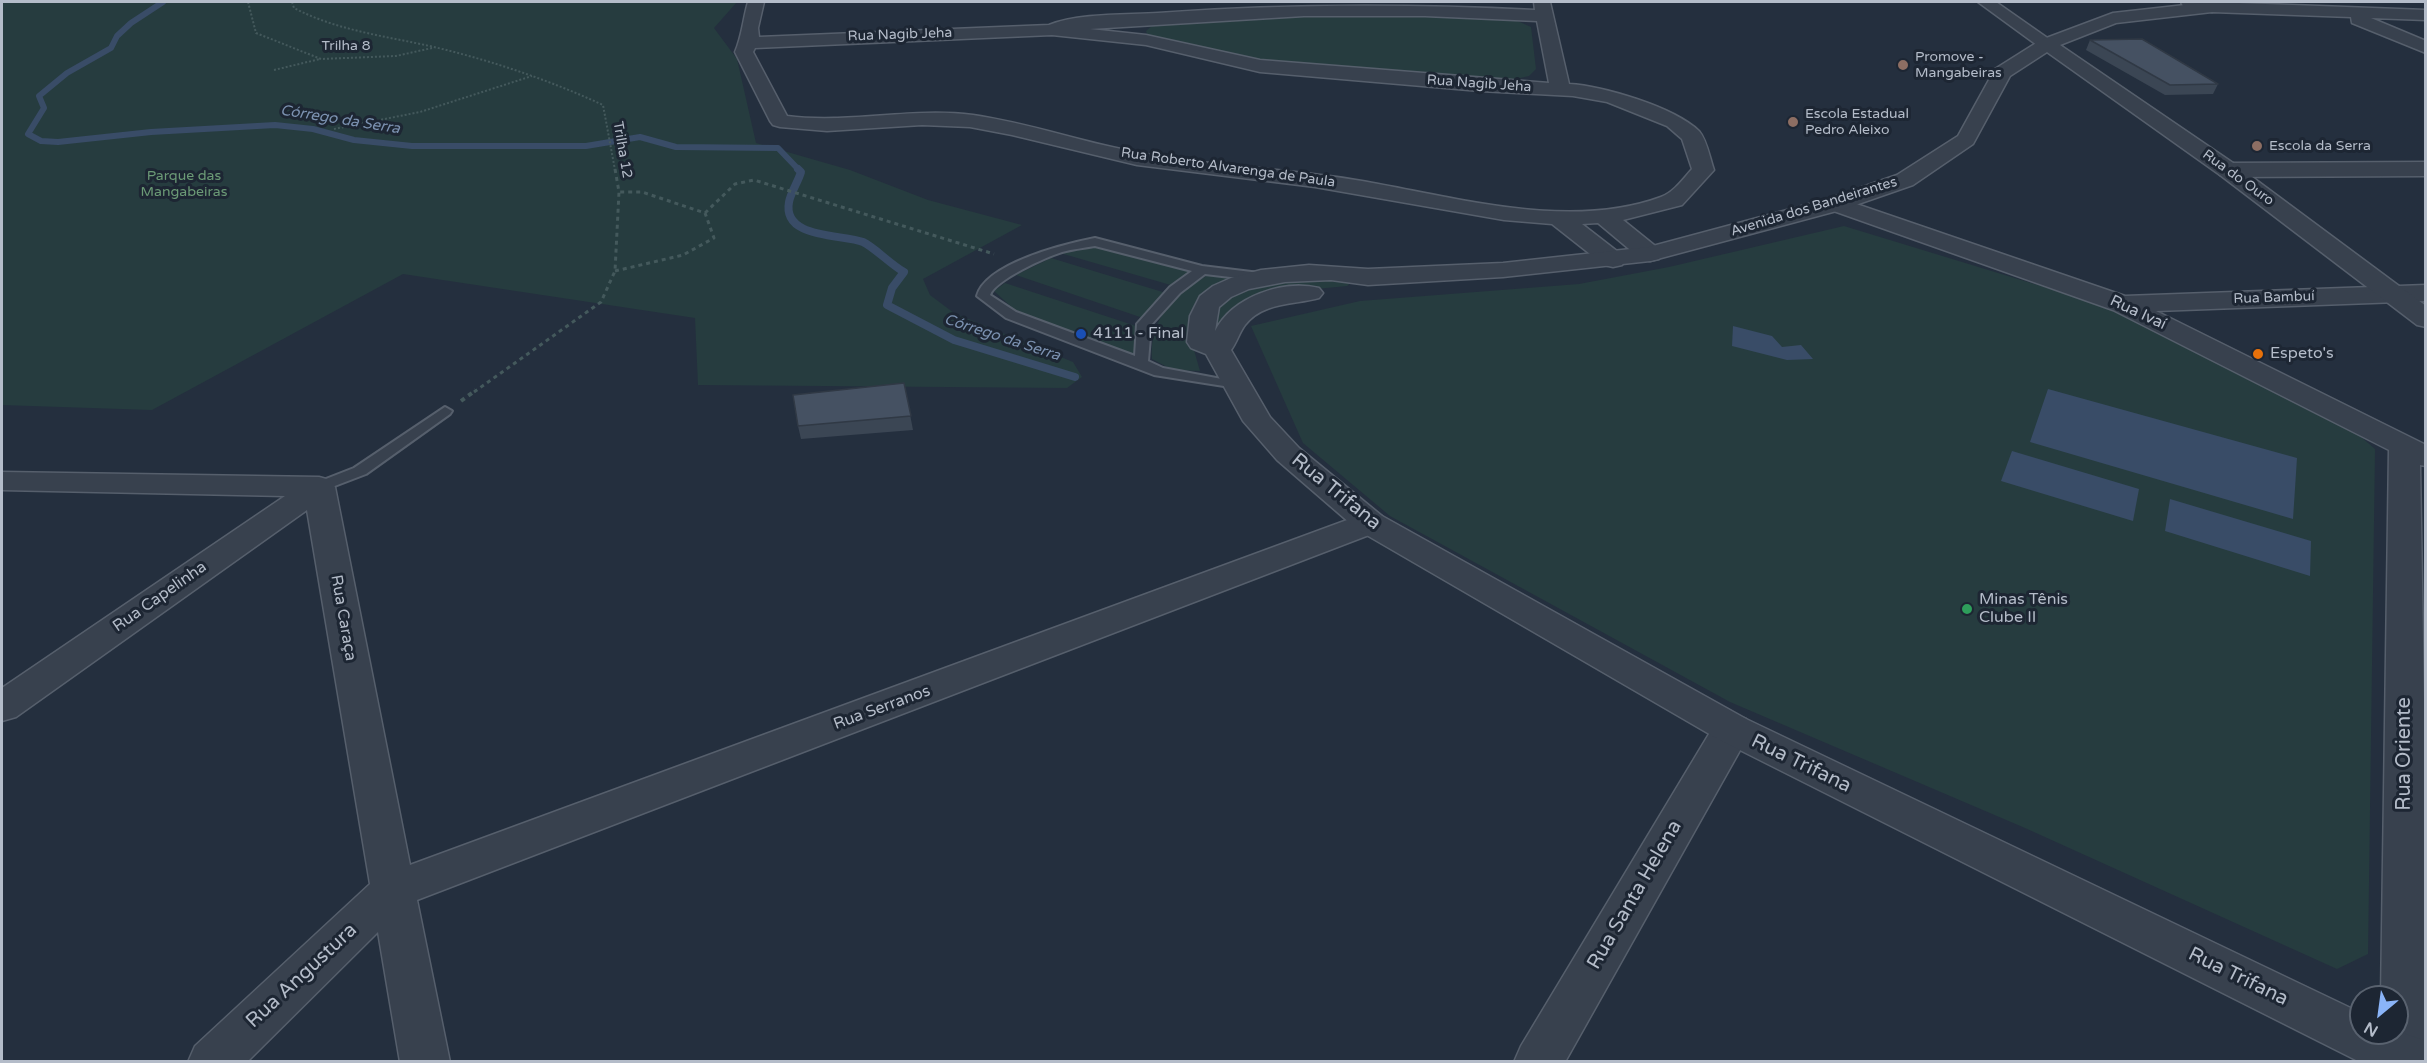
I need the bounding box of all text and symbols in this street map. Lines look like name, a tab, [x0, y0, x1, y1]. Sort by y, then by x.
street label: Rua Nagib Jeha	[847, 25, 953, 45]
street label: Trilha 8	[322, 38, 370, 54]
place label: Promove - Mangabeiras	[1915, 49, 2002, 82]
marker: Promove - Mangabeiras	[1896, 58, 1910, 72]
street label: Rua Nagib Jeha	[1426, 72, 1532, 96]
water label: Córrego da Serra	[279, 102, 401, 138]
place label: Escola Estadual Pedro Aleixo	[1805, 106, 1909, 138]
marker: Escola Estadual Pedro Aleixo	[1786, 115, 1800, 129]
street label: Trilha 12	[609, 120, 635, 180]
place label: Escola da Serra	[2269, 138, 2371, 154]
marker: Escola da Serra	[2250, 139, 2264, 153]
street label: Rua Roberto Alvarenga de Paula	[1120, 145, 1336, 191]
street label: Rua do Ouro	[2199, 146, 2277, 210]
park label: Parque das Mangabeiras	[141, 168, 227, 200]
street label: Avenida dos Bandeirantes	[1729, 174, 1899, 240]
street label: Rua Bambuí	[2233, 288, 2315, 308]
street label: Rua Ivaí	[2107, 292, 2169, 334]
water label: Córrego da Serra	[942, 311, 1062, 365]
place label: 4111 - Final	[1093, 324, 1184, 344]
marker: 4111 - Final	[1074, 327, 1088, 341]
place label: Espeto's	[2270, 344, 2334, 364]
marker: Espeto's	[2251, 347, 2265, 361]
street label: Rua Trifana	[1286, 449, 1386, 535]
street label: Rua Capelinha	[109, 558, 211, 636]
street label: Rua Caraça	[326, 573, 360, 663]
place label: Minas Tênis Clube II	[1979, 590, 2068, 628]
marker: Minas Tênis Clube II	[1960, 602, 1974, 616]
street label: Rua Serranos	[831, 682, 933, 734]
street label: Rua Oriente	[2393, 697, 2417, 811]
street label: Rua Trifana	[1747, 729, 1855, 799]
street label: Rua Santa Helena	[1583, 816, 1687, 974]
street label: Rua Angustura	[242, 919, 362, 1033]
street label: Rua Trifana	[2184, 942, 2292, 1012]
north arrow	[2349, 985, 2409, 1045]
text: N	[2361, 1017, 2382, 1041]

